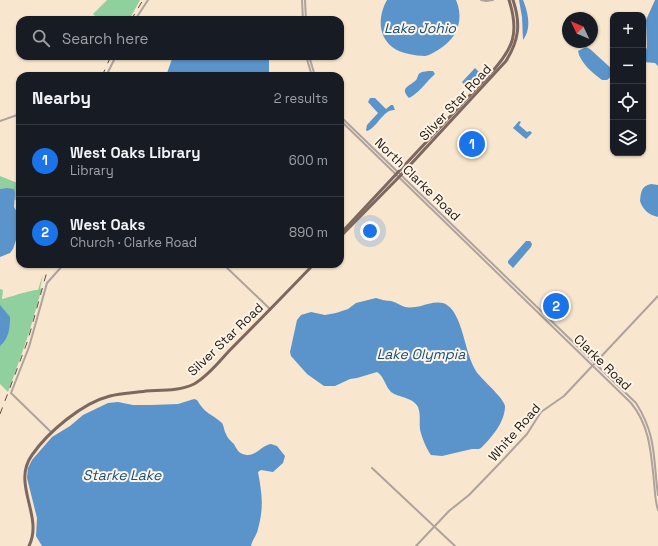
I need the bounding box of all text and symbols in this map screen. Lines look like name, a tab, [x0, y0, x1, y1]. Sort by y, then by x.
north arrow	[562, 12, 598, 48]
map controls	[610, 12, 646, 156]
button: +	[610, 12, 646, 48]
search box	[16, 16, 344, 60]
water label: Lake Johio	[384, 19, 456, 37]
icon: search	[30, 27, 52, 49]
text: Search here	[62, 29, 148, 48]
button: −	[610, 48, 646, 84]
street label: Silver Star Road	[416, 61, 495, 144]
button: locate	[610, 84, 646, 120]
text: Nearby	[32, 87, 91, 109]
text: 2 results	[274, 90, 328, 107]
button: layers	[610, 120, 646, 156]
pin: 1	[459, 129, 485, 159]
street label: North Clarke Road	[371, 134, 464, 224]
text: West Oaks Library	[70, 143, 200, 162]
text: 1	[42, 152, 48, 169]
text: 600 m	[289, 152, 328, 169]
text: Library	[70, 162, 114, 179]
text: West Oaks	[70, 215, 145, 234]
your location	[360, 221, 380, 241]
text: 2	[41, 224, 49, 241]
text: 890 m	[289, 224, 328, 241]
text: Church · Clarke Road	[70, 234, 197, 251]
pin: 2	[543, 291, 569, 321]
street label: Silver Star Road	[184, 299, 267, 380]
street label: Clarke Road	[570, 331, 635, 394]
water label: Lake Olympia	[377, 345, 466, 363]
street label: White Road	[485, 400, 544, 465]
water label: Starke Lake	[83, 466, 162, 484]

